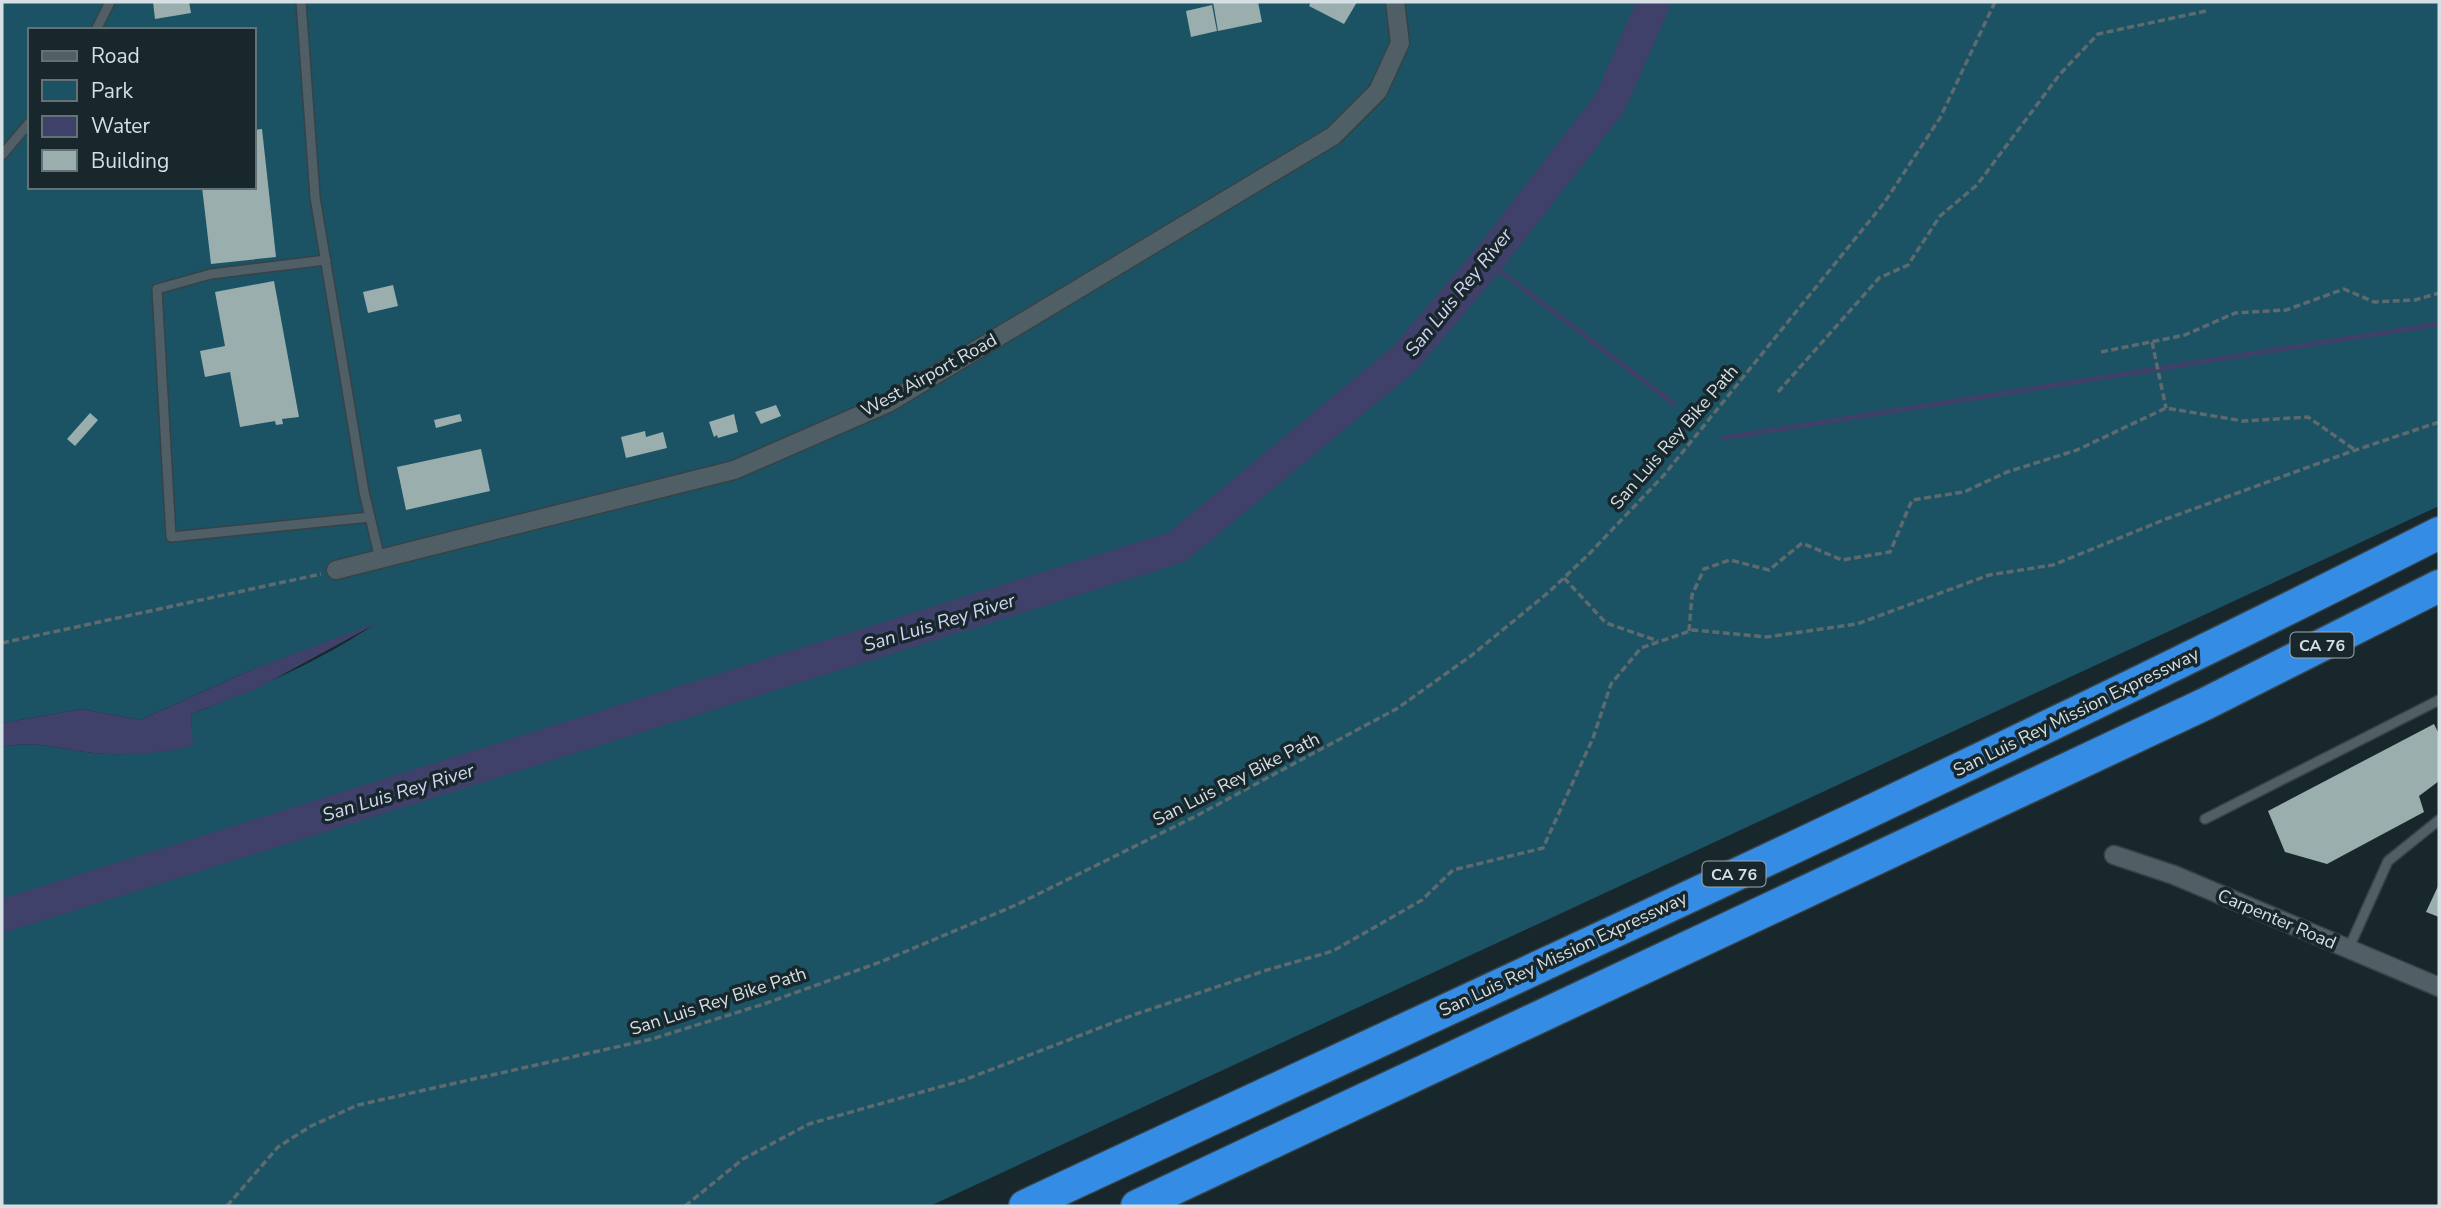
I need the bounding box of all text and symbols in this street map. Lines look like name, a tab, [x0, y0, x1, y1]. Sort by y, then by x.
legend	[28, 28, 256, 189]
text: Road	[91, 42, 140, 70]
text: Park	[91, 77, 133, 105]
text: Water	[91, 112, 150, 140]
text: Building	[91, 147, 169, 175]
water label: San Luis Rey River	[1399, 222, 1519, 362]
street label: West Airport Road	[857, 328, 1001, 422]
street label: San Luis Rey Bike Path	[1605, 360, 1743, 514]
water label: San Luis Rey River	[860, 587, 1020, 658]
road number: CA 76	[2290, 632, 2354, 658]
street label: San Luis Rey Mission Expressway	[1949, 642, 2204, 782]
street label: San Luis Rey Bike Path	[1149, 727, 1323, 831]
water label: San Luis Rey River	[319, 757, 479, 828]
road number: CA 76	[1702, 862, 1766, 887]
street label: Carpenter Road	[2214, 883, 2340, 955]
street label: San Luis Rey Mission Expressway	[1435, 886, 1691, 1022]
street label: San Luis Rey Bike Path	[627, 961, 809, 1041]

